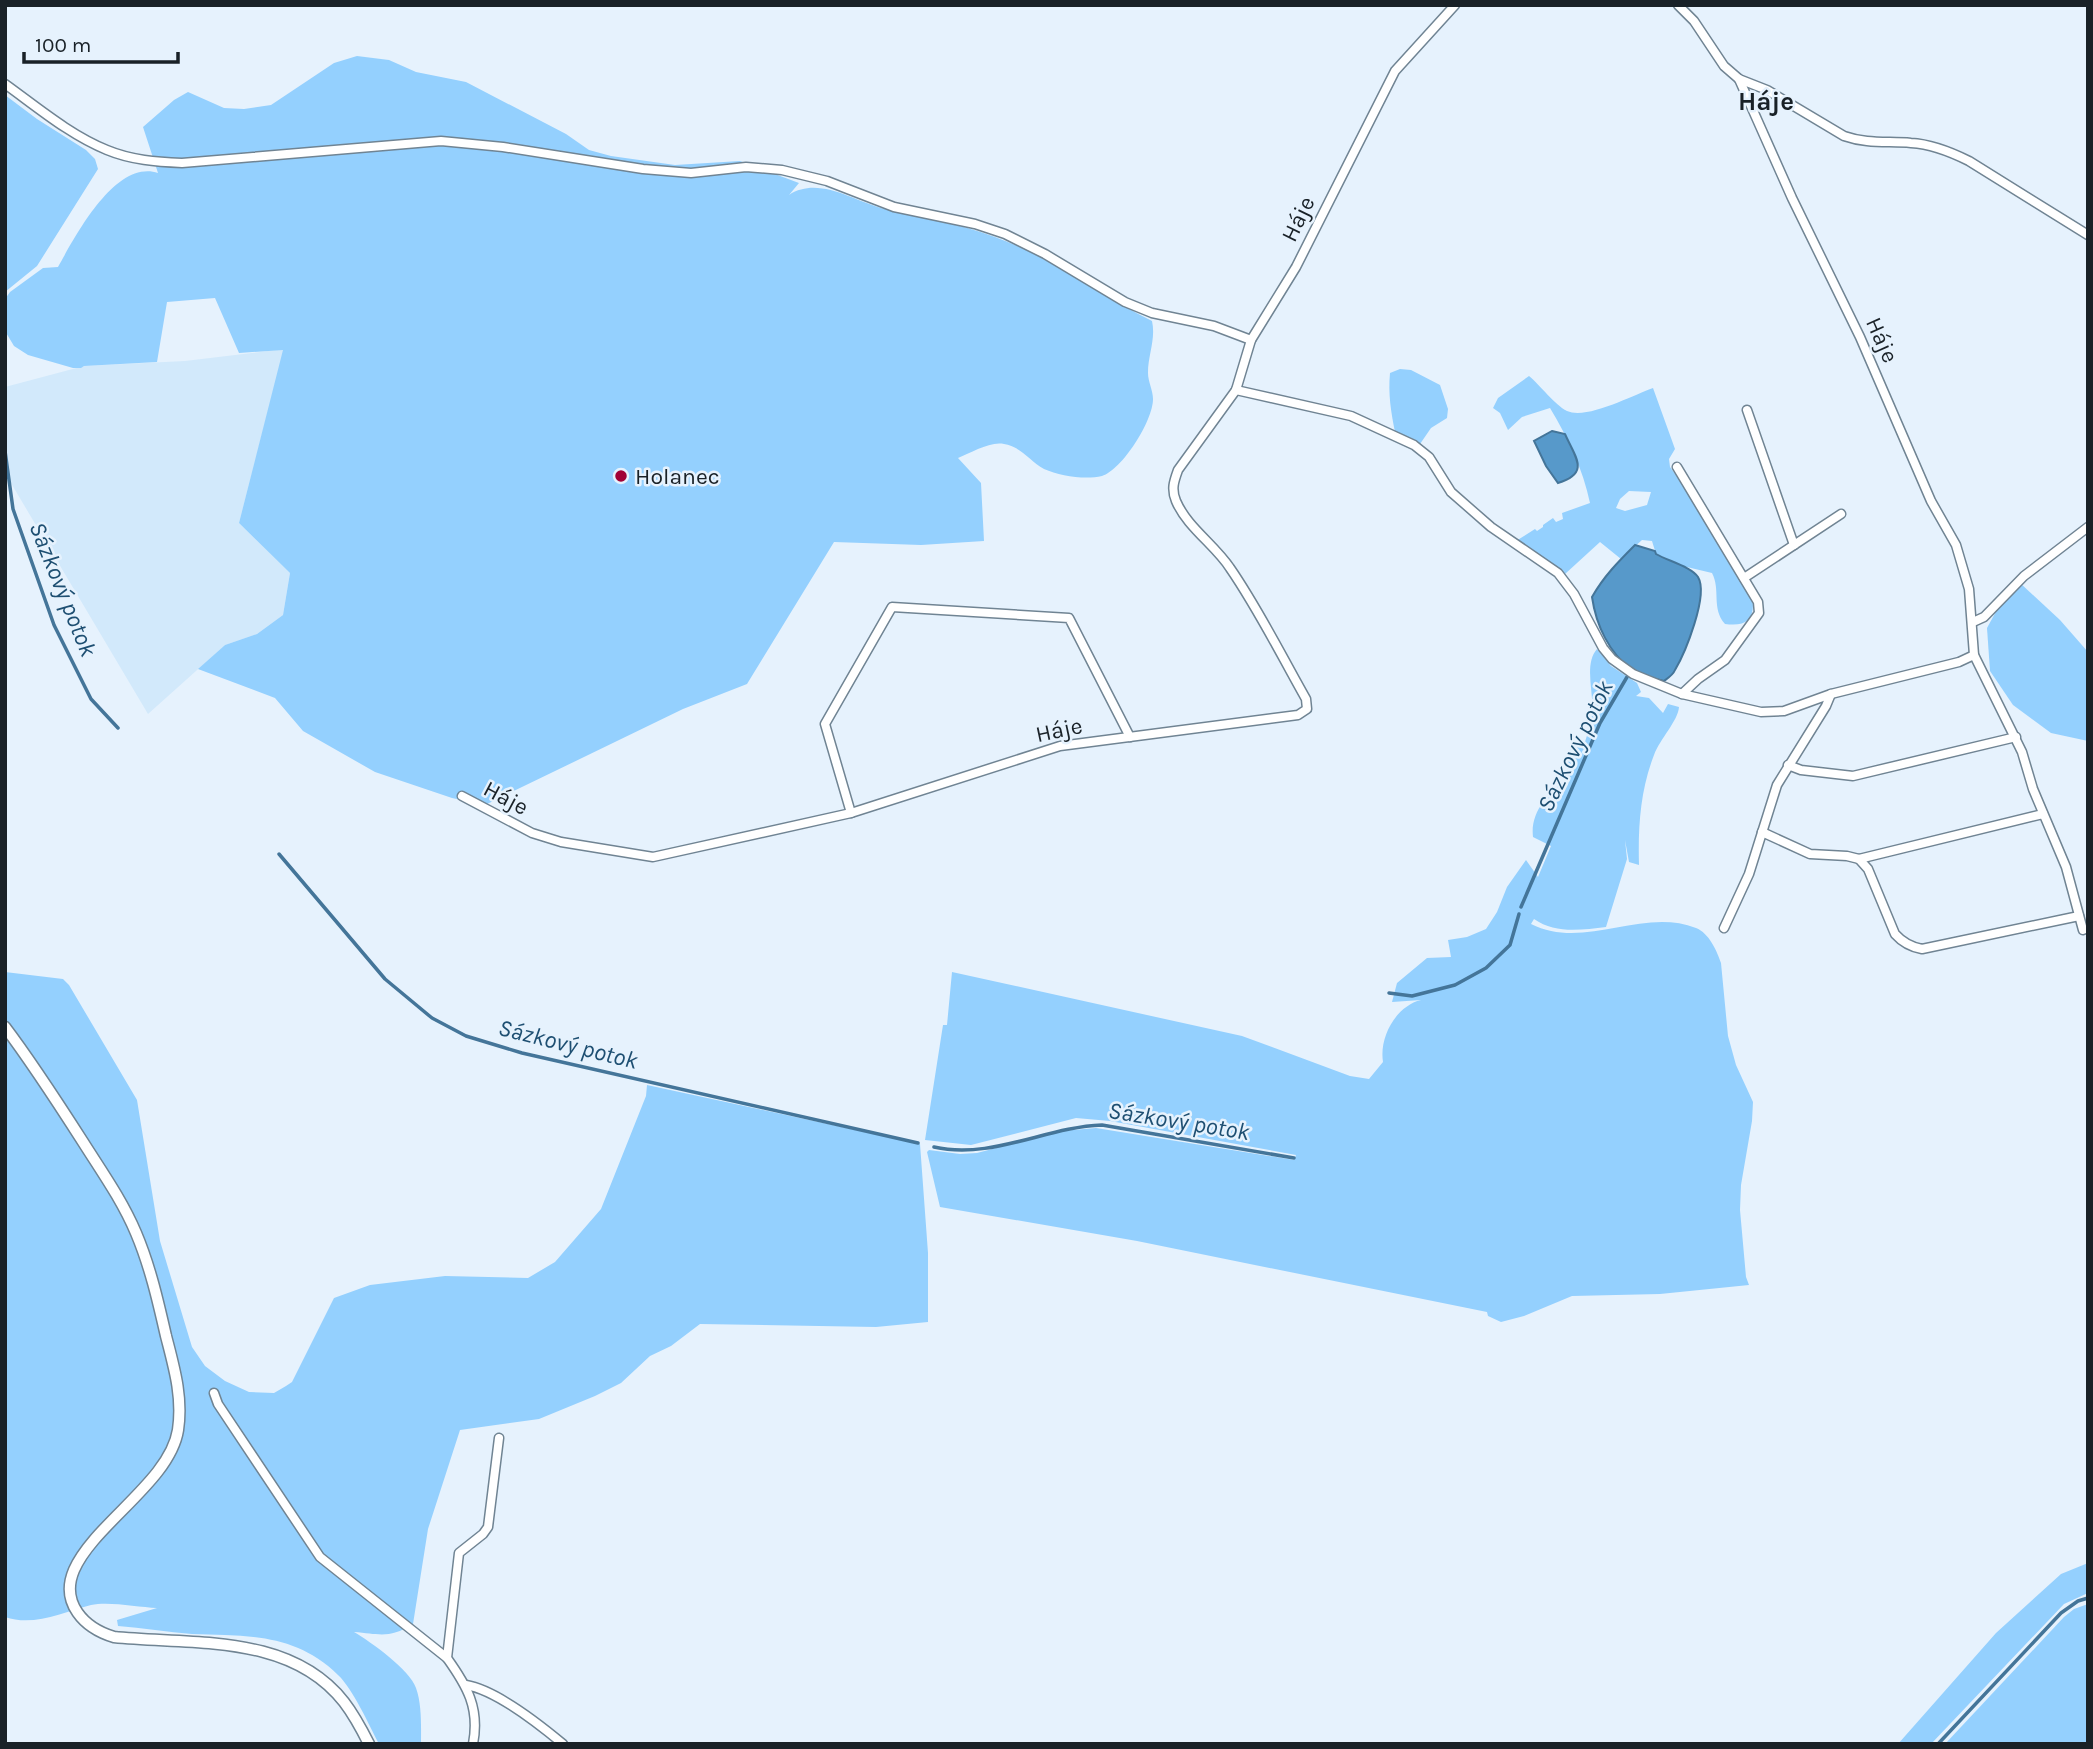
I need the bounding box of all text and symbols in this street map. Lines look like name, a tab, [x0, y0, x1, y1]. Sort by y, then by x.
scale bar	[24, 21, 178, 65]
text: 100 m	[35, 33, 92, 57]
district label: Háje	[1738, 86, 1794, 117]
street label: Háje	[1276, 192, 1320, 246]
street label: Háje	[1860, 313, 1904, 367]
place label: Holanec	[635, 463, 720, 490]
marker: Holanec	[613, 468, 629, 484]
water label: Sázkový potok	[23, 518, 103, 661]
water label: Sázkový potok	[1531, 675, 1619, 816]
street label: Háje	[1033, 712, 1085, 748]
street label: Háje	[479, 775, 533, 821]
water label: Sázkový potok	[495, 1013, 641, 1075]
water label: Sázkový potok	[1106, 1096, 1252, 1146]

